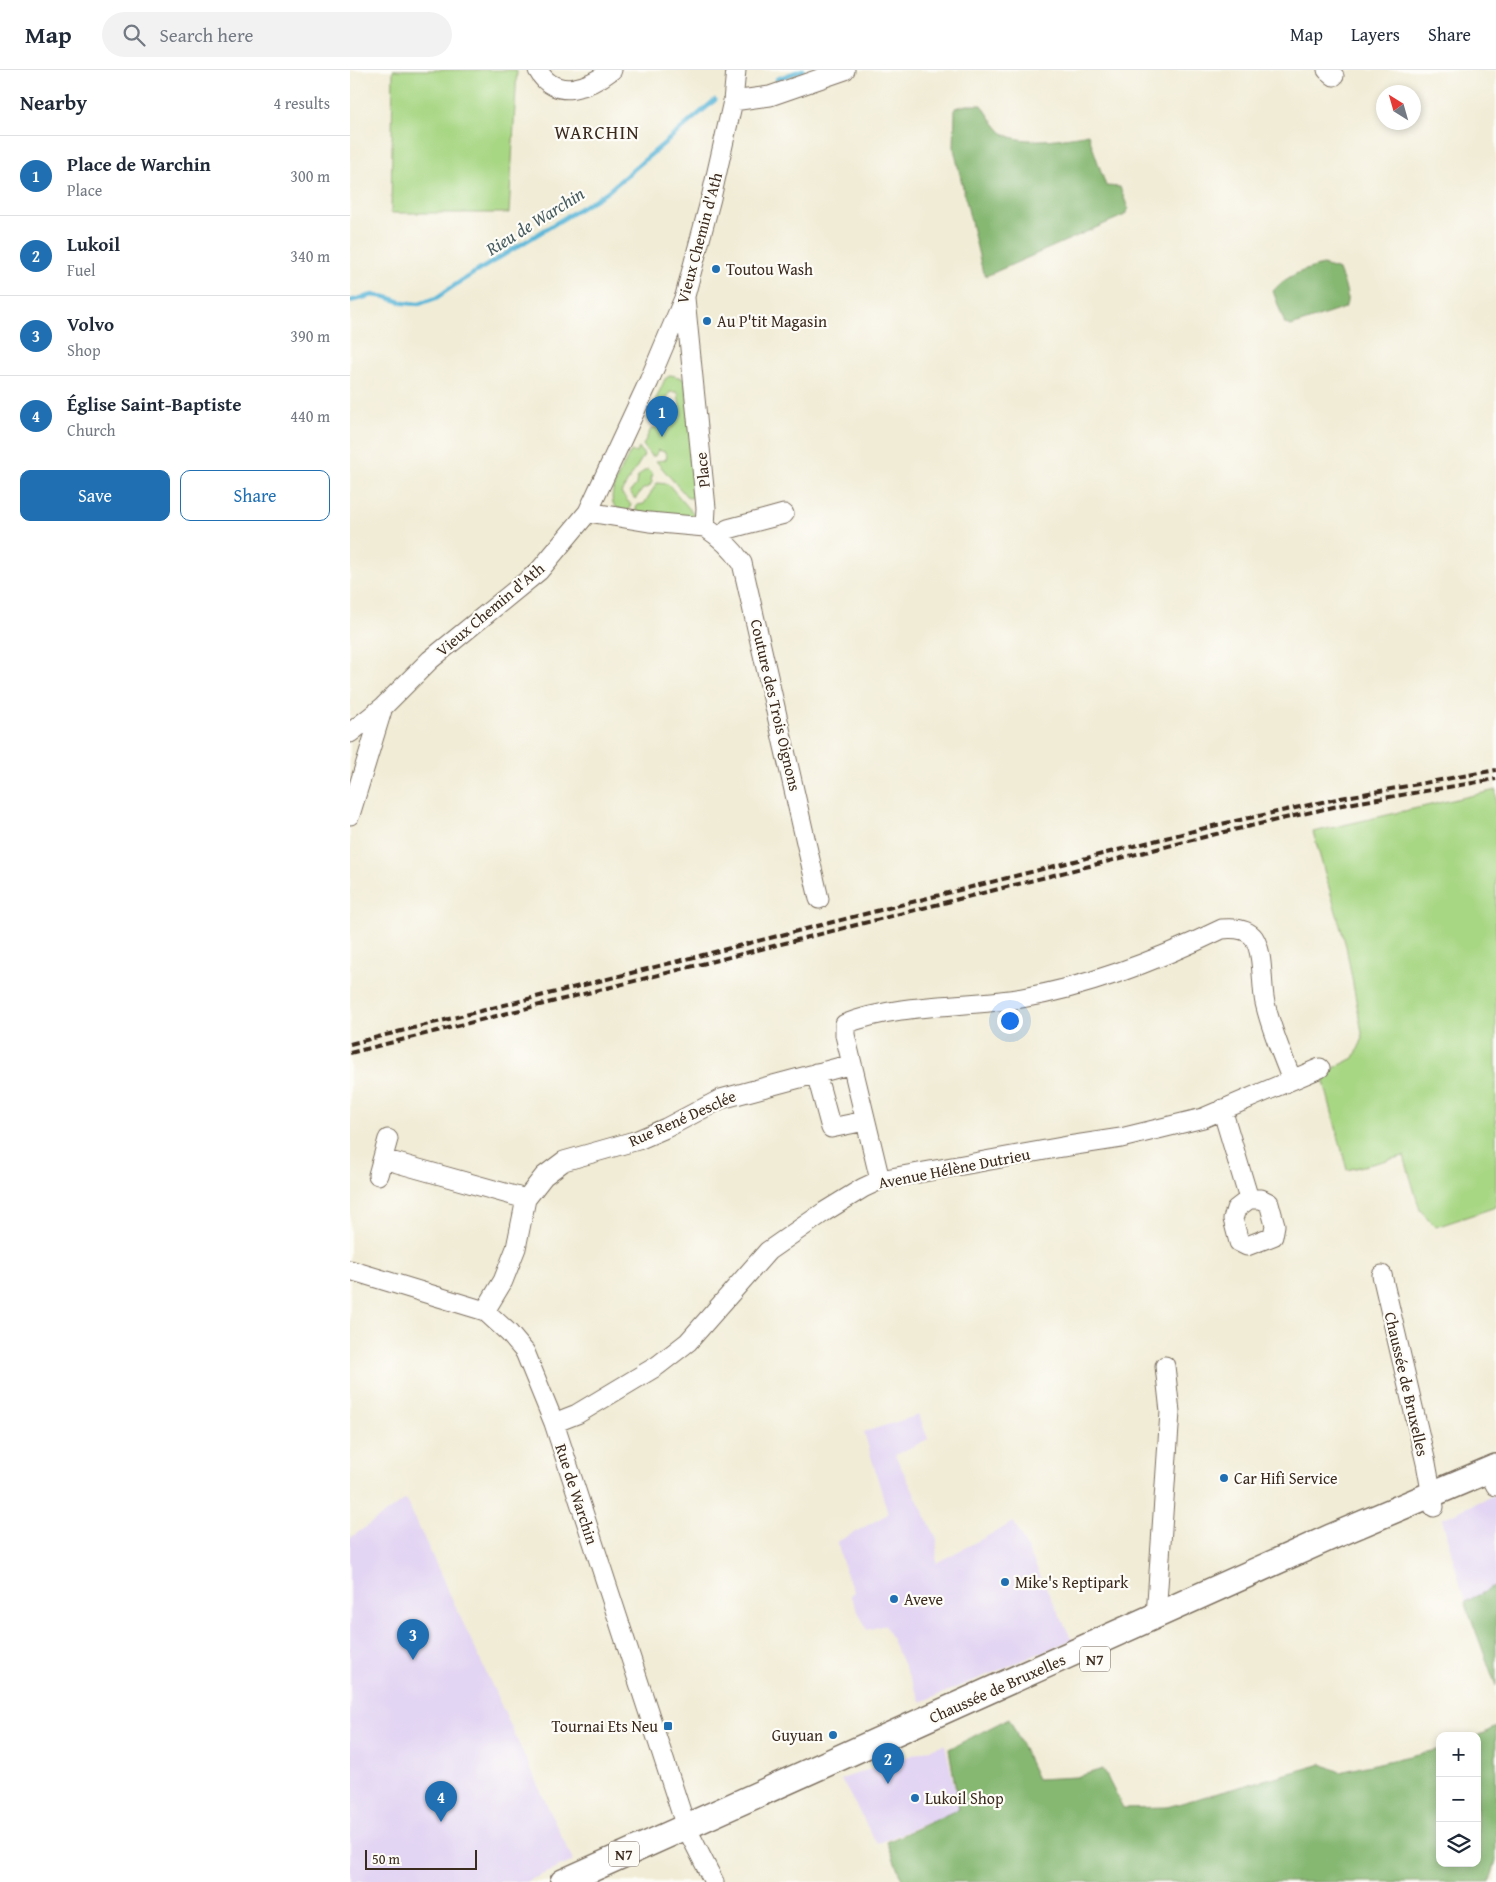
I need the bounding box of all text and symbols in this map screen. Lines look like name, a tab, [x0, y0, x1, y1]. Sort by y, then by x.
search box	[102, 12, 452, 57]
text: Map	[25, 17, 72, 52]
icon: search	[120, 21, 148, 49]
text: Search here	[160, 21, 253, 49]
text: Map	[1290, 21, 1323, 48]
text: Layers	[1351, 21, 1400, 48]
text: Share	[1428, 21, 1471, 48]
north arrow	[1376, 85, 1421, 130]
text: Nearby	[20, 87, 87, 118]
text: 4 results	[273, 91, 330, 115]
district label: WARCHIN	[554, 118, 640, 146]
text: Place de Warchin	[67, 150, 211, 178]
text: 1	[32, 164, 40, 188]
text: 300 m	[290, 164, 330, 188]
street label: Vieux Chemin d'Ath	[670, 170, 728, 306]
text: Place	[67, 178, 102, 202]
water label: Rieu de Warchin	[480, 180, 590, 263]
text: Lukoil	[67, 230, 120, 258]
text: 2	[32, 244, 40, 268]
text: 340 m	[290, 244, 330, 268]
place label: Toutou Wash	[726, 257, 813, 281]
text: Fuel	[67, 258, 95, 282]
marker: Toutou Wash	[710, 263, 722, 275]
place label: Au P'tit Magasin	[717, 309, 827, 333]
text: Volvo	[67, 310, 114, 338]
marker: Au P'tit Magasin	[701, 315, 713, 327]
text: 3	[32, 324, 40, 348]
text: 390 m	[290, 324, 330, 348]
text: Shop	[67, 338, 101, 362]
text: Église Saint-Baptiste	[67, 390, 242, 418]
pin: 1	[646, 396, 678, 437]
text: 4	[32, 404, 40, 428]
text: 440 m	[290, 404, 330, 428]
text: Church	[67, 418, 116, 442]
street label: Place	[688, 451, 716, 489]
button: Save	[20, 470, 170, 521]
button: Share	[180, 470, 330, 521]
street label: Vieux Chemin d'Ath	[431, 556, 549, 662]
street label: Couture des Trois Oignons	[745, 617, 807, 793]
your location	[997, 1008, 1023, 1034]
street label: Rue René Desclée	[624, 1084, 740, 1152]
street label: Avenue Hélène Dutrieu	[876, 1141, 1032, 1194]
street label: Chaussée de Bruxelles	[1379, 1310, 1435, 1458]
street label: Rue de Warchin	[549, 1441, 605, 1547]
place label: Car Hifi Service	[1234, 1466, 1338, 1490]
marker: Car Hifi Service	[1218, 1472, 1230, 1484]
place label: Mike's Reptipark	[1015, 1570, 1129, 1594]
marker: Mike's Reptipark	[999, 1576, 1011, 1588]
place label: Aveve	[904, 1587, 943, 1611]
marker: Aveve	[888, 1593, 900, 1605]
pin: 3	[397, 1619, 429, 1660]
road number: N7	[1080, 1646, 1110, 1672]
street label: Chaussée de Bruxelles	[925, 1647, 1069, 1729]
place label: Tournai Ets Neu	[551, 1714, 658, 1738]
marker: Tournai Ets Neu	[662, 1720, 674, 1732]
place label: Guyuan	[772, 1723, 823, 1747]
marker: Guyuan	[827, 1729, 839, 1741]
map controls	[1436, 1732, 1481, 1867]
button: +	[1436, 1732, 1481, 1777]
pin: 2	[872, 1743, 904, 1784]
button: −	[1436, 1777, 1481, 1822]
pin: 4	[425, 1781, 457, 1822]
place label: Lukoil Shop	[925, 1786, 1004, 1810]
marker: Lukoil Shop	[909, 1792, 921, 1804]
button: layers	[1436, 1822, 1481, 1867]
road number: N7	[609, 1842, 639, 1866]
scale bar	[365, 1847, 478, 1870]
text: 50 m	[372, 1849, 400, 1869]

